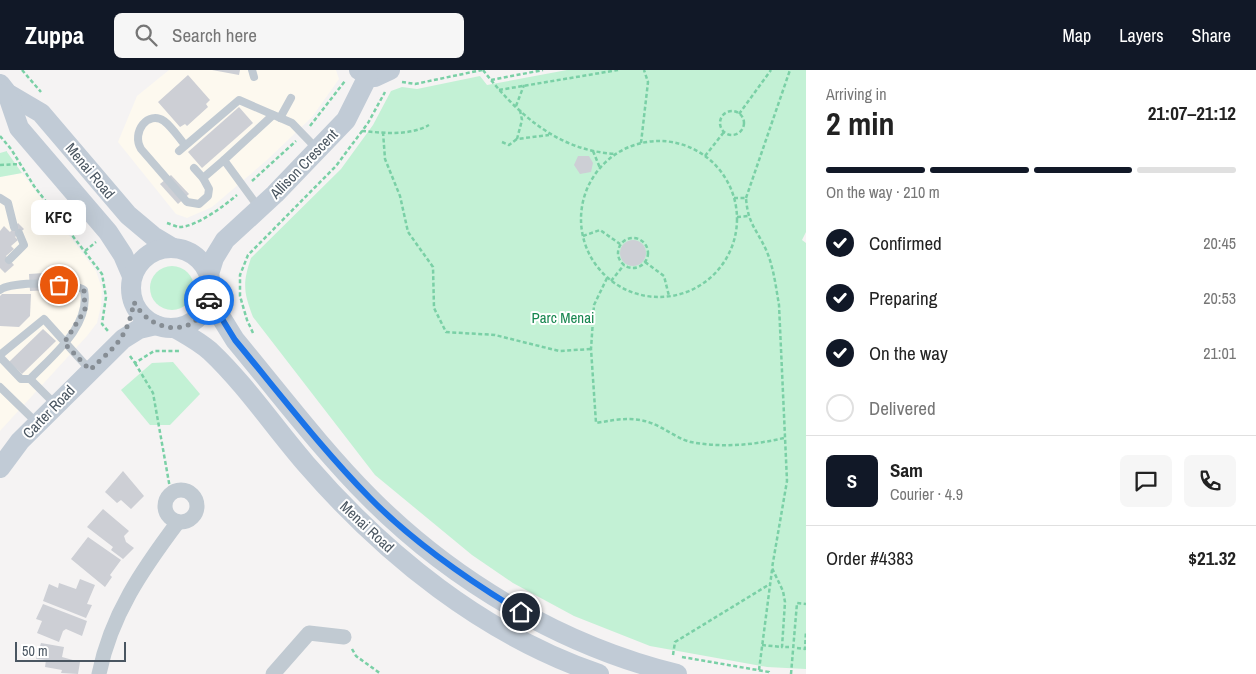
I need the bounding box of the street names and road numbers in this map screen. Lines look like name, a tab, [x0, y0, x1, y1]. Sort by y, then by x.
street label: Allison Crescent	[264, 124, 343, 204]
street label: Menai Road	[61, 138, 120, 203]
street label: Carter Road	[18, 380, 79, 443]
street label: Menai Road	[336, 496, 399, 557]

